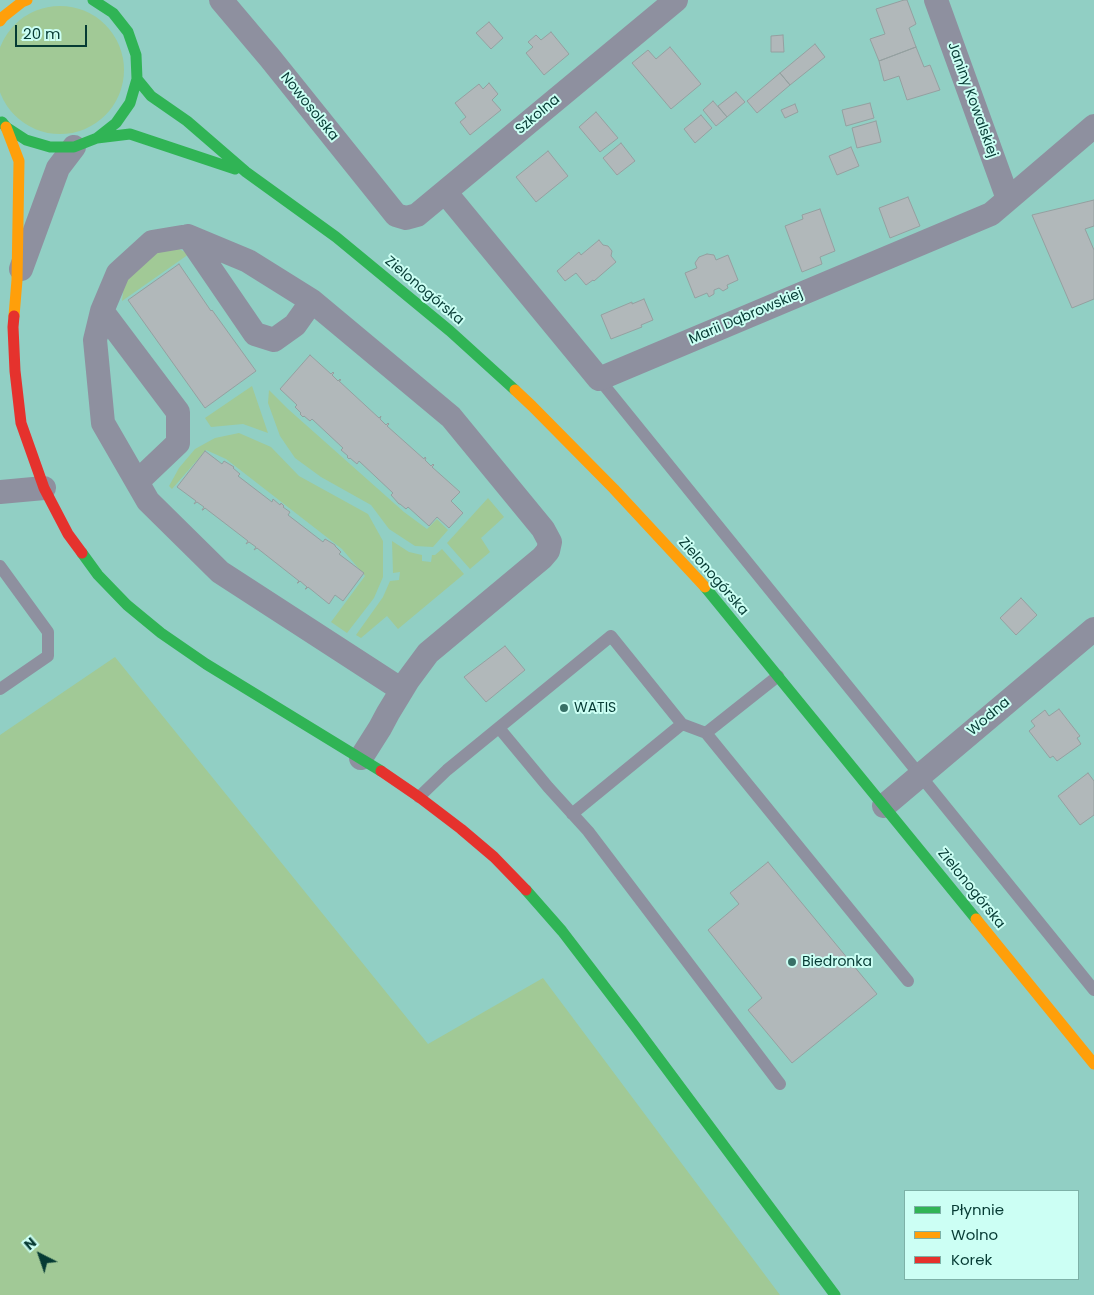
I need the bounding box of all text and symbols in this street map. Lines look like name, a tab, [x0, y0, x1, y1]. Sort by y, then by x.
scale bar	[18, 15, 90, 47]
text: 20 m	[23, 23, 61, 44]
street label: Janiny Kowalskiej	[943, 40, 1001, 160]
street label: Nowosolska	[276, 69, 342, 145]
street label: Szkolna	[512, 92, 564, 138]
street label: Zielonogórska	[381, 253, 467, 329]
street label: Marii Dąbrowskiej	[687, 285, 805, 349]
street label: Zielonogórska	[675, 535, 751, 619]
street label: Wodna	[964, 694, 1014, 740]
place label: WATIS	[574, 700, 616, 716]
marker: WATIS	[558, 702, 570, 714]
street label: Zielonogórska	[934, 846, 1008, 932]
place label: Biedronka	[802, 954, 872, 970]
marker: Biedronka	[786, 956, 798, 968]
legend	[904, 1190, 1079, 1280]
text: Płynnie	[951, 1199, 1004, 1220]
text: Wolno	[951, 1224, 998, 1245]
north arrow	[15, 1230, 65, 1280]
text: N	[20, 1233, 41, 1255]
text: Korek	[951, 1249, 992, 1270]

